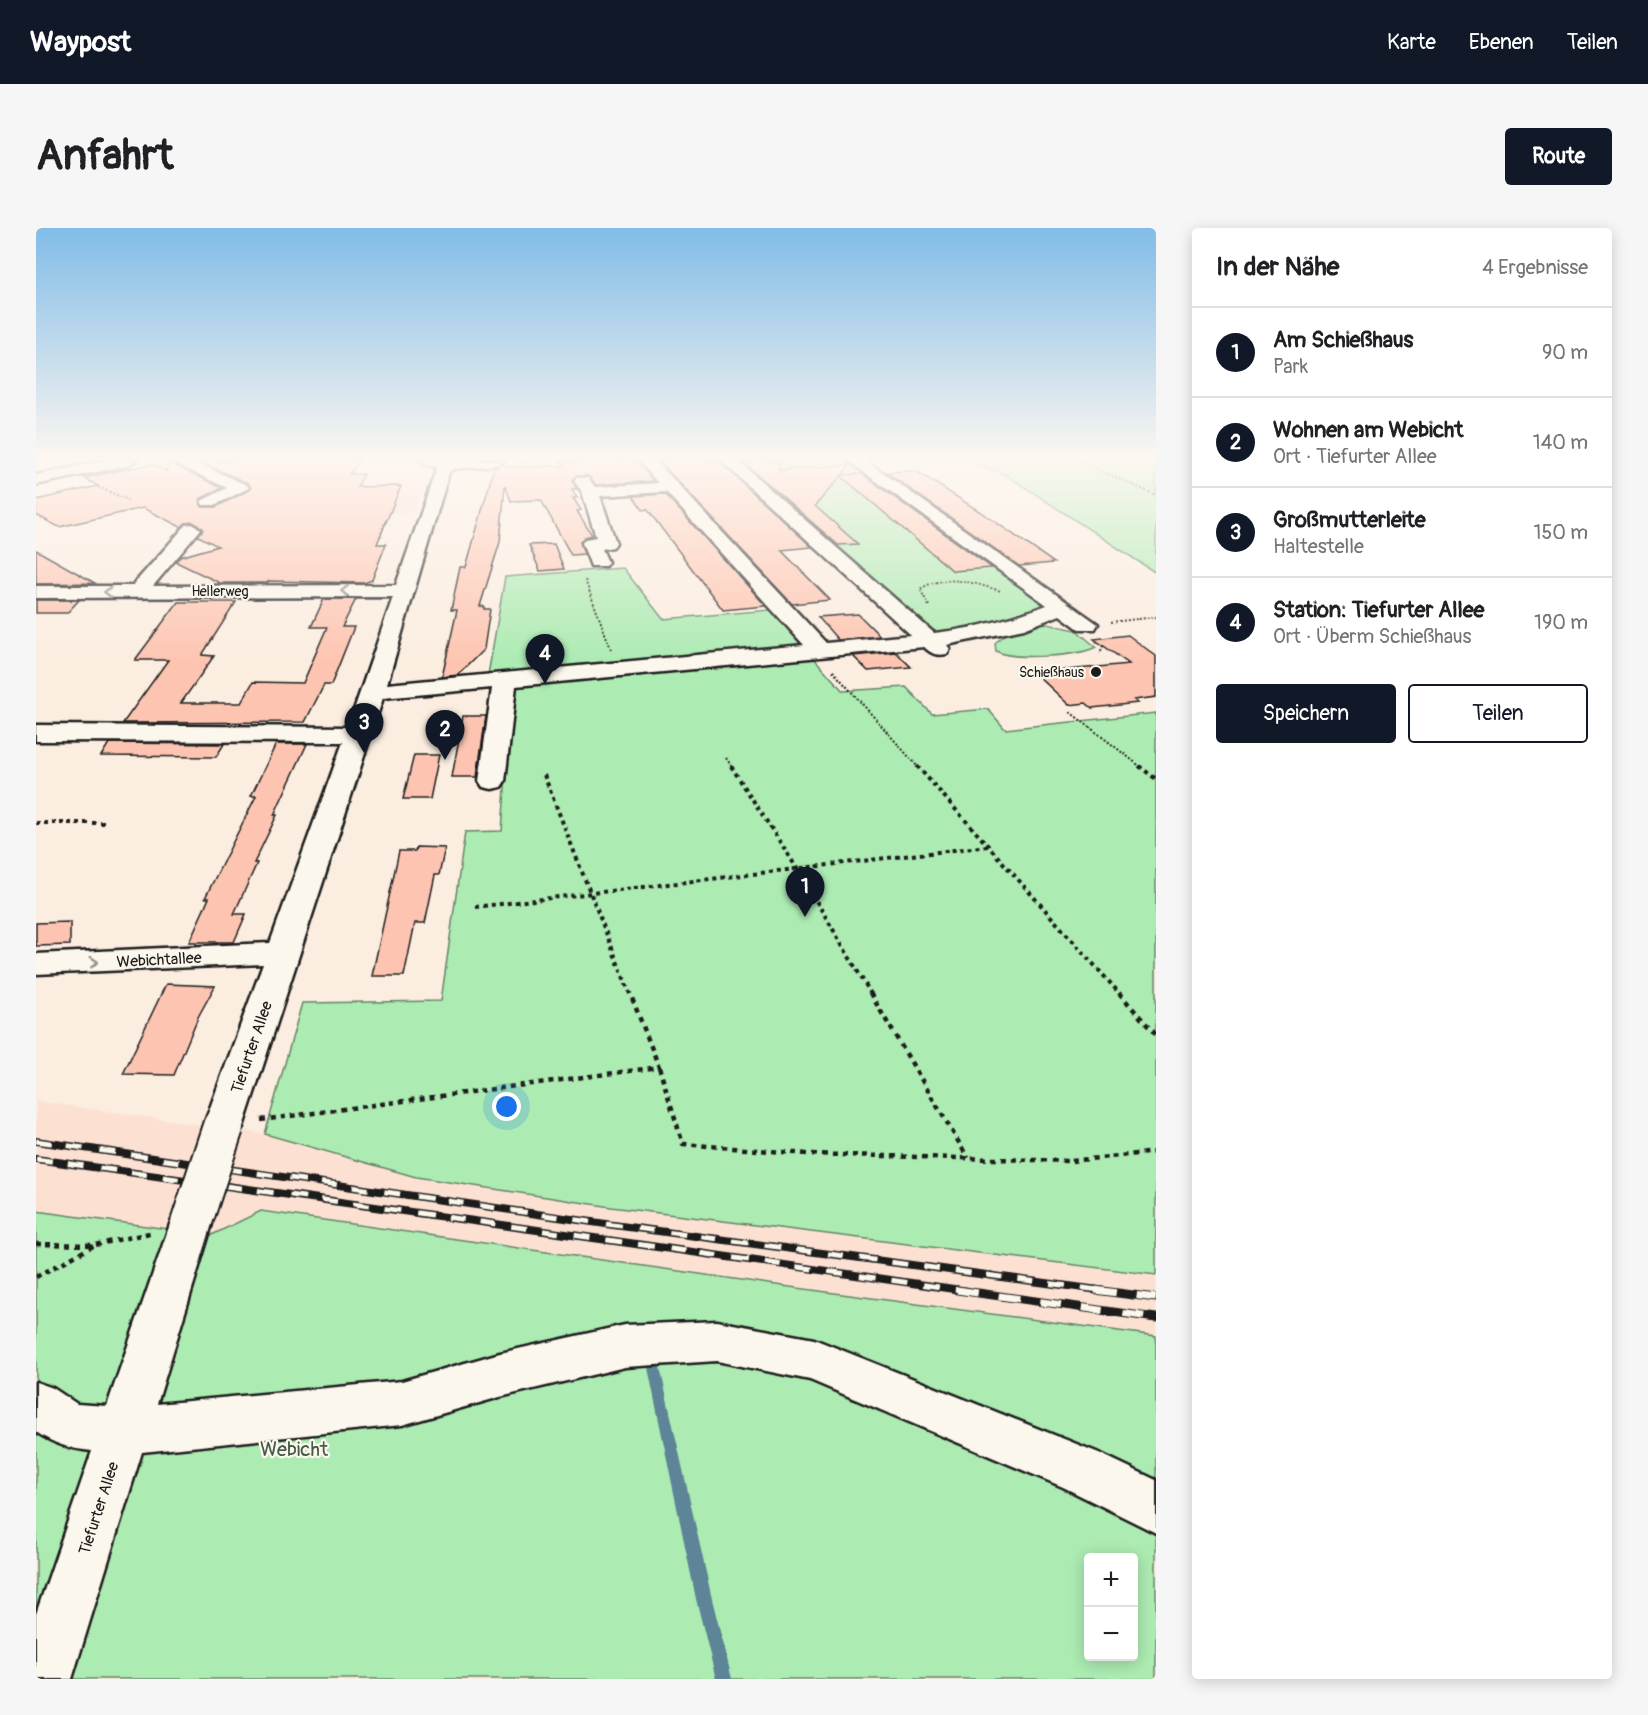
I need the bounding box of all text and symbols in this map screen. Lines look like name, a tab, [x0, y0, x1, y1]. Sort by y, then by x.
text: Waypost	[30, 25, 131, 60]
text: Karte	[1387, 29, 1436, 56]
text: Ebenen	[1469, 29, 1534, 56]
text: Teilen	[1567, 29, 1618, 56]
button: Route	[1505, 128, 1612, 185]
text: Anfahrt	[36, 130, 174, 182]
text: In der Nähe	[1216, 251, 1339, 283]
text: 4 Ergebnisse	[1482, 255, 1588, 280]
text: Am Schießhaus	[1273, 326, 1413, 354]
text: 1	[1232, 340, 1239, 365]
text: 90 m	[1542, 340, 1588, 365]
text: Park	[1273, 354, 1308, 379]
text: Wohnen am Webicht	[1273, 416, 1463, 444]
text: 2	[1230, 430, 1241, 455]
text: 140 m	[1533, 430, 1588, 455]
text: Ort · Tiefurter Allee	[1273, 444, 1437, 469]
text: Großmutterleite	[1273, 506, 1426, 534]
text: 3	[1230, 520, 1241, 545]
text: 150 m	[1534, 520, 1588, 545]
text: Haltestelle	[1273, 534, 1364, 559]
street label: Hellerweg	[191, 583, 249, 600]
one-way arrow	[104, 585, 113, 598]
one-way arrow	[341, 585, 350, 597]
text: Station: Tiefurter Allee	[1273, 596, 1484, 624]
text: 4	[1230, 610, 1241, 635]
text: 190 m	[1534, 610, 1588, 635]
text: Ort · Überm Schießhaus	[1273, 624, 1472, 649]
pin: 4	[526, 634, 564, 684]
place label: Schießhaus	[1019, 664, 1085, 681]
marker: Schießhaus	[1089, 665, 1103, 679]
button: Speichern	[1216, 684, 1396, 743]
button: Teilen	[1408, 684, 1588, 743]
pin: 3	[344, 704, 384, 753]
pin: 2	[426, 710, 464, 760]
pin: 1	[786, 868, 824, 917]
street label: Webichtallee	[116, 948, 202, 972]
one-way arrow	[90, 955, 99, 968]
street label: Tiefurter Allee	[227, 998, 277, 1096]
your location	[492, 1092, 521, 1121]
park label: Webicht	[260, 1437, 329, 1462]
street label: Tiefurter Allee	[75, 1459, 123, 1557]
map controls	[1084, 1553, 1138, 1661]
button: +	[1084, 1553, 1138, 1607]
button: −	[1084, 1607, 1138, 1661]

